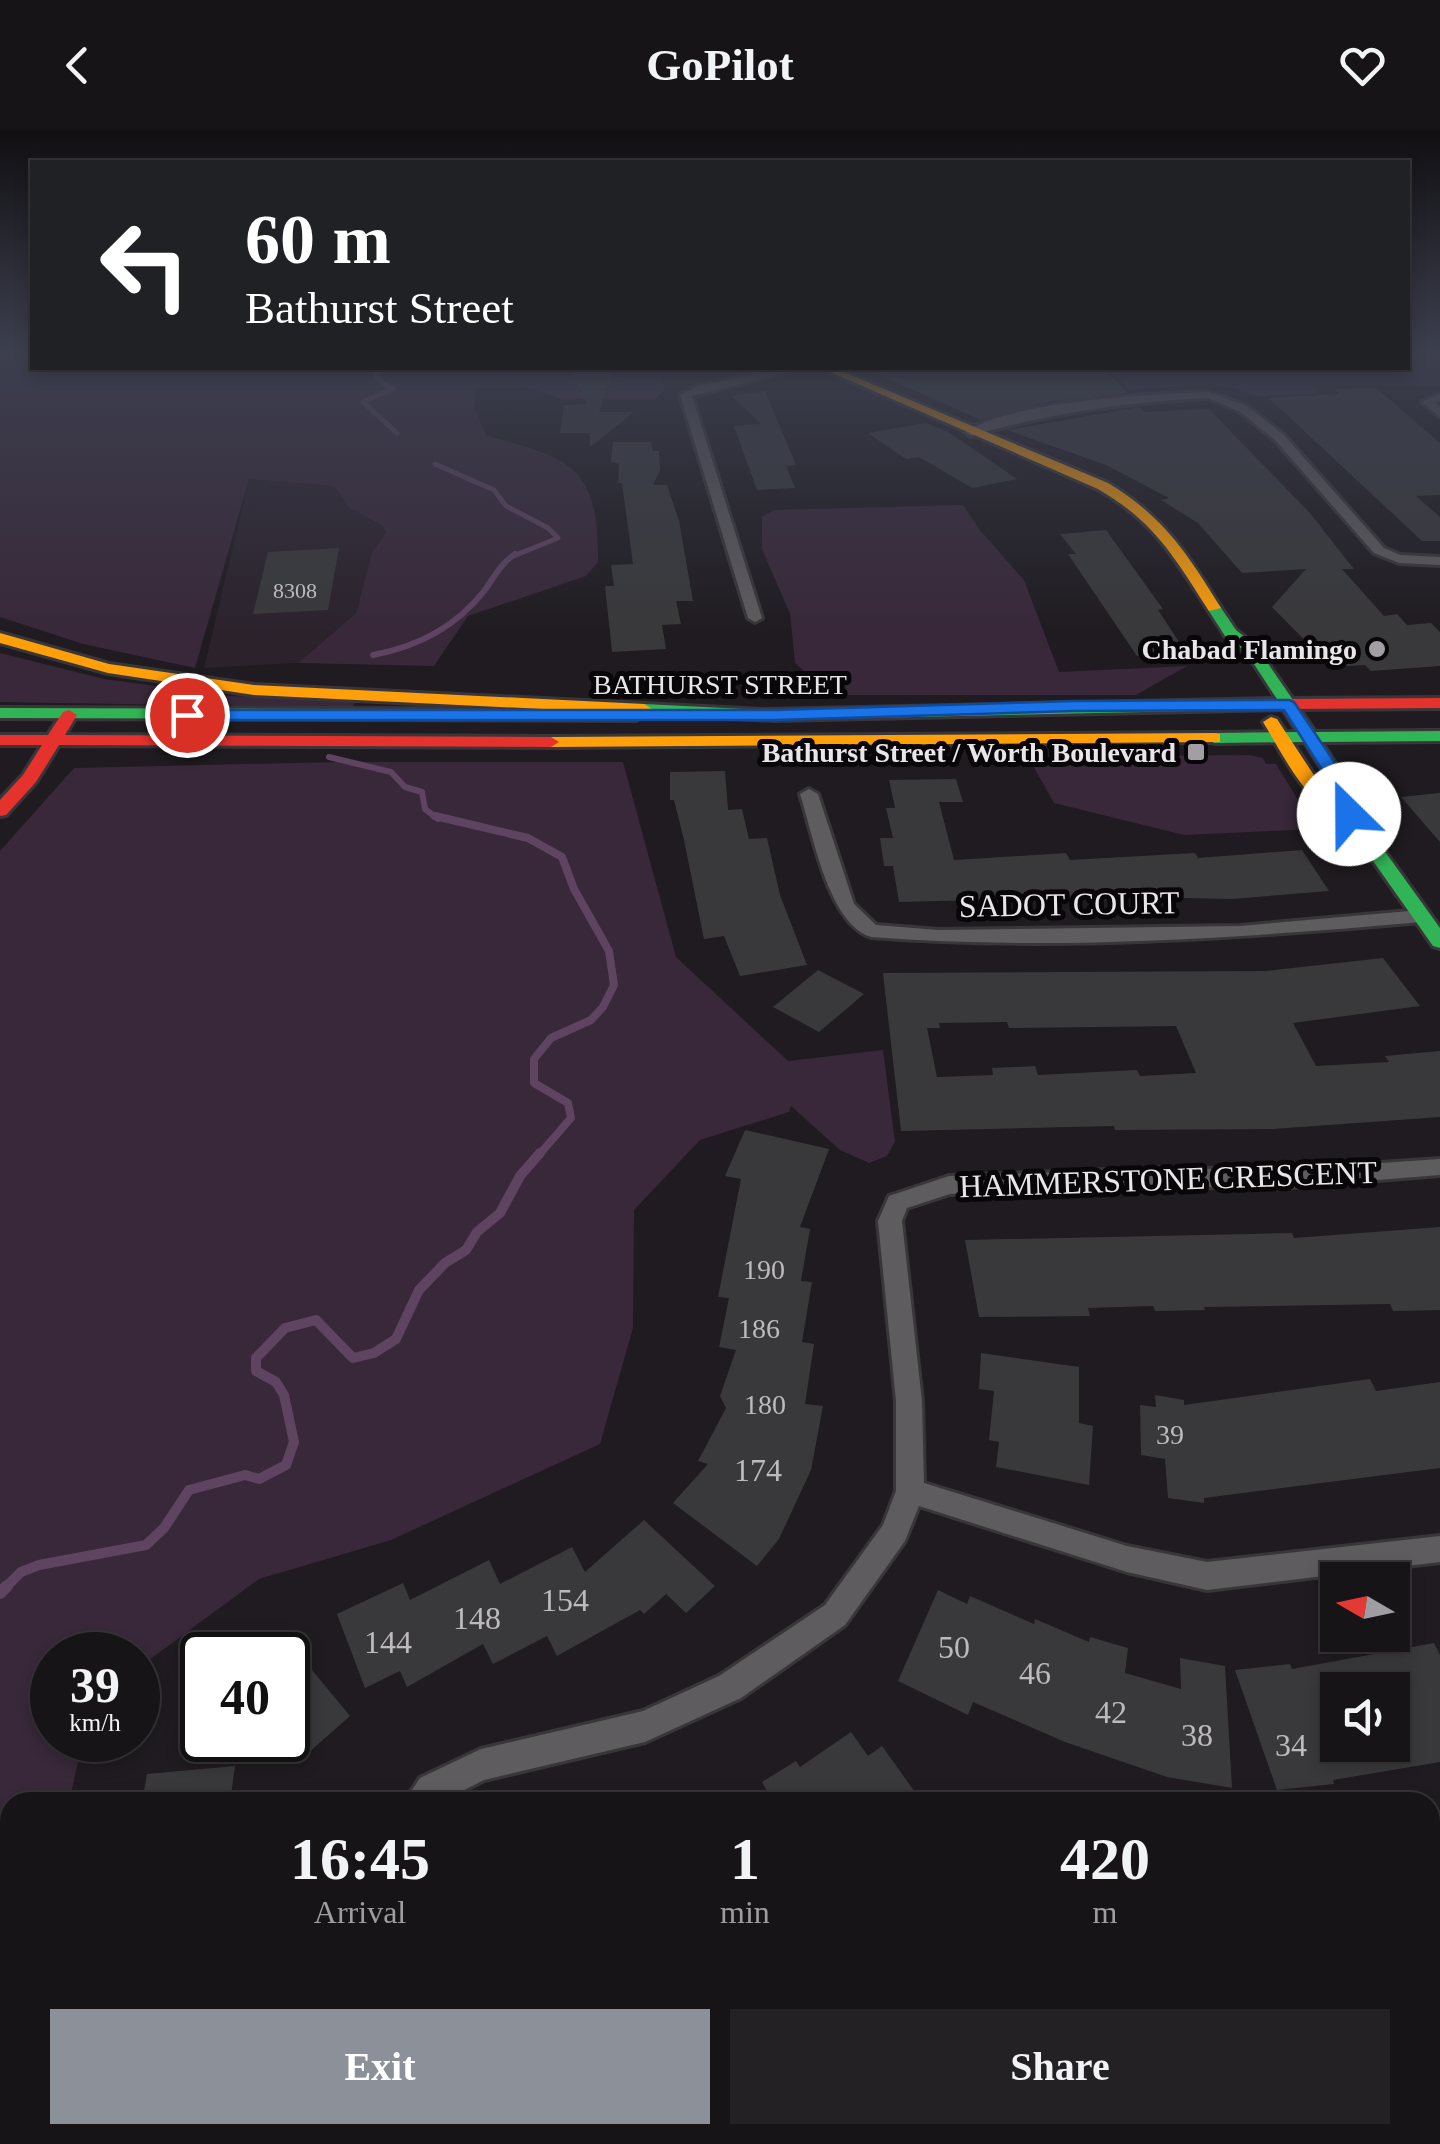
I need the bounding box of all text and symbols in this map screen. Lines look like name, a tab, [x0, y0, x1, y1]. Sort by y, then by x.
icon: back	[50, 38, 105, 93]
icon: heart	[1335, 38, 1390, 93]
text: GoPilot	[646, 40, 794, 90]
icon: left	[80, 200, 210, 330]
text: 60 m	[245, 201, 391, 278]
text: Bathurst Street	[245, 283, 514, 333]
house number: 8308	[273, 578, 317, 603]
place label: Chabad Flamingo	[1142, 634, 1357, 665]
marker: Chabad Flamingo	[1366, 638, 1388, 660]
street label: BATHURST STREET	[593, 669, 847, 700]
pin	[145, 673, 230, 758]
icon: arrive	[160, 688, 215, 743]
place label: Bathurst Street / Worth Boulevard	[762, 737, 1176, 768]
marker: Bathurst Street / Worth Boulevard	[1185, 741, 1207, 763]
position arrow	[1297, 762, 1401, 866]
street label: SADOT COURT	[958, 884, 1180, 924]
street label: HAMMERSTONE CRESCENT	[958, 1154, 1378, 1204]
house number: 190	[743, 1254, 785, 1285]
house number: 186	[738, 1313, 780, 1344]
house number: 180	[744, 1389, 786, 1420]
house number: 39	[1156, 1419, 1184, 1450]
house number: 174	[734, 1452, 782, 1488]
north arrow	[1320, 1562, 1410, 1652]
map controls	[1320, 1562, 1410, 1762]
house number: 154	[541, 1582, 589, 1618]
house number: 148	[453, 1600, 501, 1636]
house number: 144	[364, 1624, 412, 1660]
house number: 50	[938, 1629, 970, 1665]
speed limit sign: 40	[180, 1632, 310, 1762]
house number: 46	[1019, 1655, 1051, 1691]
text: 39	[70, 1657, 120, 1713]
button: sound	[1320, 1672, 1410, 1762]
house number: 42	[1095, 1694, 1127, 1730]
text: km/h	[69, 1709, 121, 1736]
house number: 38	[1181, 1717, 1213, 1753]
house number: 34	[1275, 1727, 1307, 1763]
text: 16:45	[290, 1826, 430, 1892]
text: 1	[730, 1826, 760, 1892]
text: 420	[1060, 1826, 1150, 1892]
text: Arrival	[314, 1894, 406, 1930]
text: min	[720, 1894, 770, 1930]
text: m	[1092, 1894, 1117, 1930]
button: Exit	[50, 2009, 710, 2124]
button: Share	[730, 2009, 1390, 2124]

